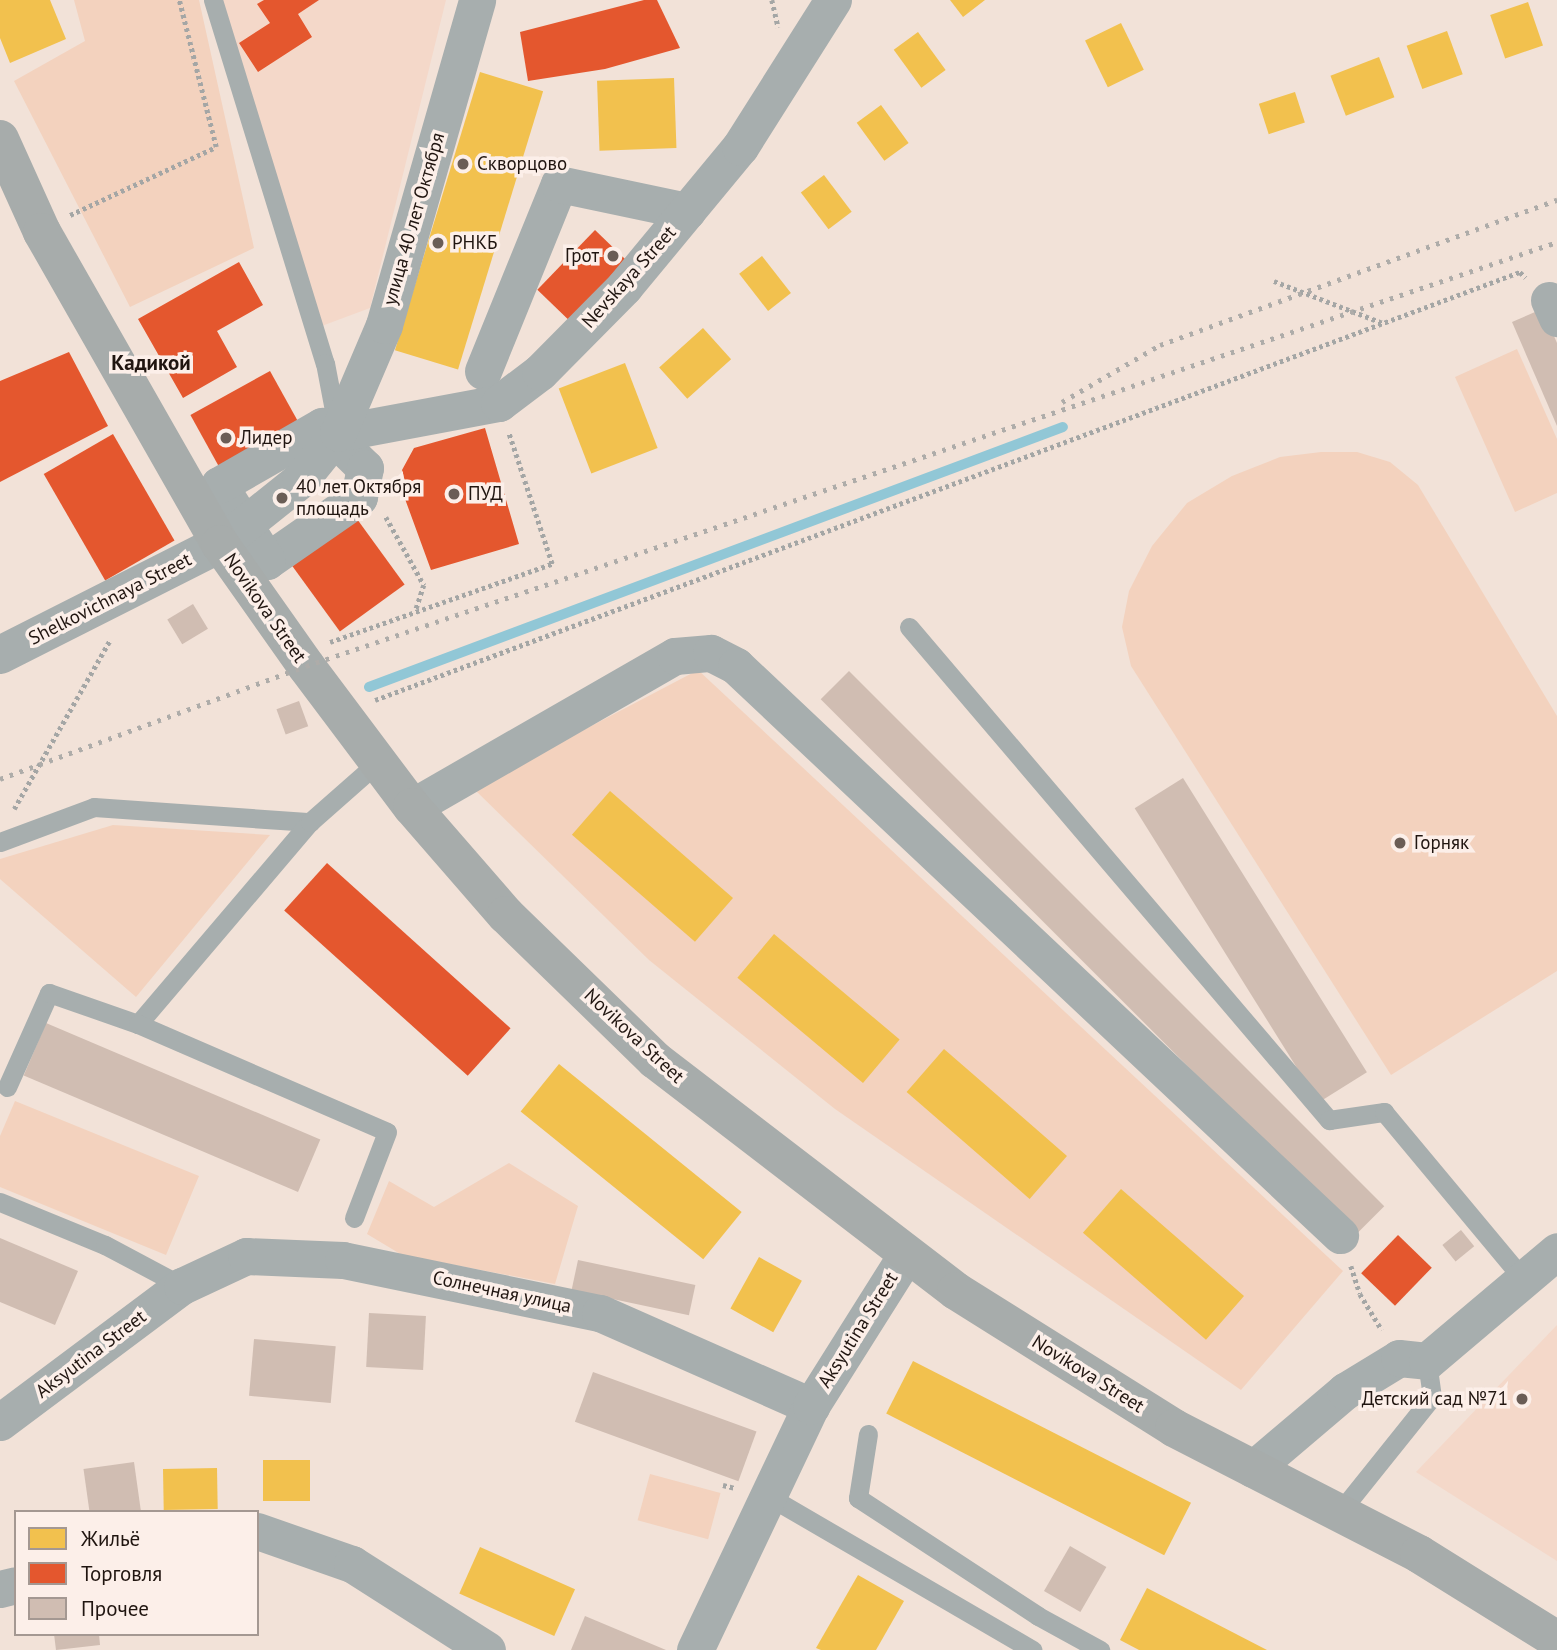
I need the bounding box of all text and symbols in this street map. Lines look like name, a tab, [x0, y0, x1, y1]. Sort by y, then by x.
street label: улица 40 лет Октября	[378, 130, 450, 308]
place label: Скворцово	[477, 153, 567, 175]
marker: Скворцово	[455, 156, 471, 172]
street label: Nevskaya Street	[577, 221, 681, 333]
place label: РНКБ	[452, 232, 497, 254]
marker: РНКБ	[430, 235, 446, 251]
place label: Грот	[565, 245, 599, 267]
marker: Грот	[605, 248, 621, 264]
district label: Кадикой	[111, 350, 191, 376]
place label: Лидер	[240, 427, 292, 449]
marker: Лидер	[218, 430, 234, 446]
place label: 40 лет Октября площадь	[296, 476, 422, 520]
place label: ПУД	[468, 483, 503, 505]
marker: ПУД	[446, 486, 462, 502]
marker: 40 лет Октября площадь	[274, 490, 290, 506]
street label: Shelkovichnaya Street	[25, 548, 195, 650]
street label: Novikova Street	[219, 549, 311, 667]
place label: Горняк	[1414, 832, 1469, 854]
marker: Горняк	[1392, 835, 1408, 851]
street label: Novikova Street	[579, 984, 689, 1088]
street label: Солнечная улица	[431, 1266, 573, 1318]
street label: Aksyutina Street	[813, 1268, 903, 1392]
street label: Aksyutina Street	[31, 1305, 151, 1403]
street label: Novikova Street	[1028, 1330, 1148, 1418]
place label: Детский сад №71	[1362, 1388, 1508, 1410]
marker: Детский сад №71	[1514, 1391, 1530, 1407]
legend	[14, 1510, 259, 1636]
text: Жильё	[81, 1525, 140, 1552]
text: Торговля	[81, 1560, 162, 1587]
text: Прочее	[81, 1595, 149, 1622]

